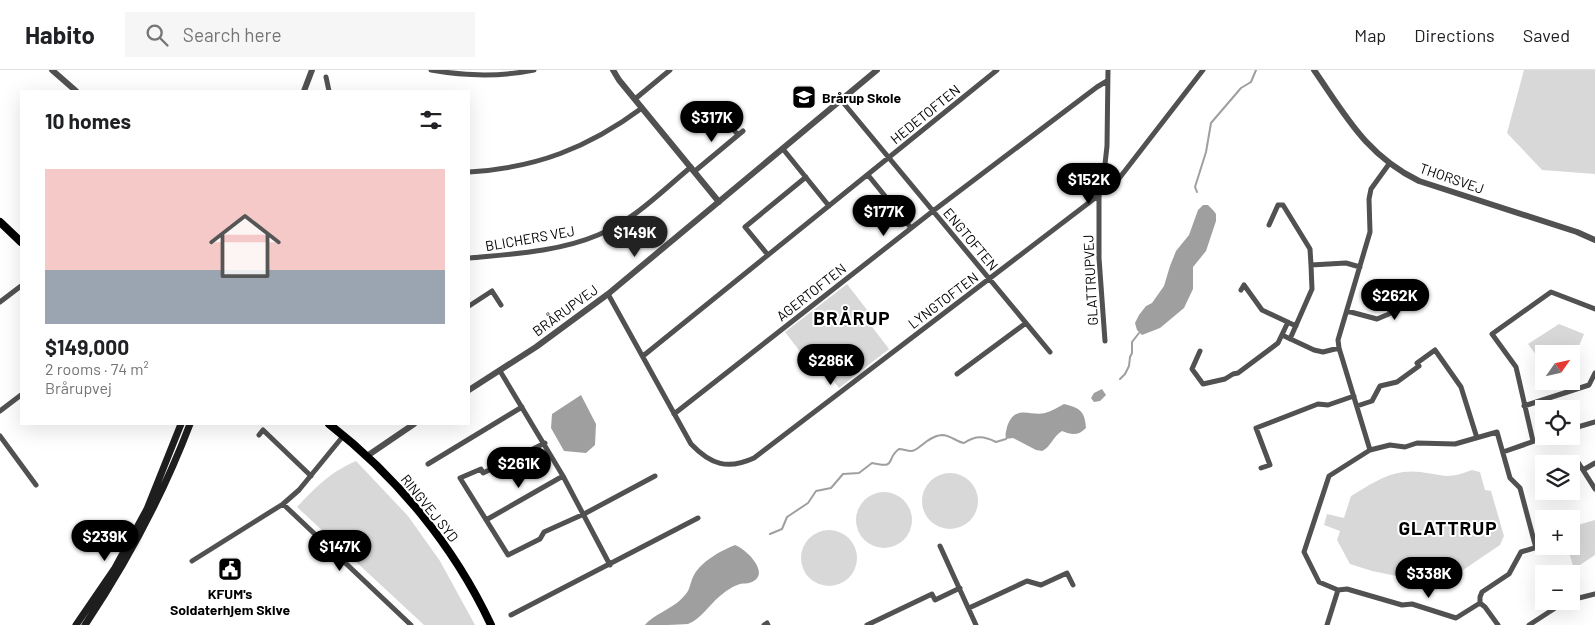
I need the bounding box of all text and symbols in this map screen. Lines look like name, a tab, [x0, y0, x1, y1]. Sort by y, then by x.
search box	[125, 12, 475, 57]
text: Habito	[25, 20, 95, 49]
icon: search	[143, 21, 171, 49]
text: Search here	[183, 23, 282, 46]
text: Map	[1354, 24, 1386, 46]
text: Directions	[1414, 24, 1495, 46]
text: Saved	[1523, 24, 1570, 46]
street label: HEDETOFTEN	[887, 81, 963, 147]
school or university icon: Brårup Skole	[791, 84, 817, 110]
place label: Brårup Skole	[822, 89, 901, 106]
pin: $317K	[677, 100, 747, 143]
icon: filters	[417, 106, 445, 134]
text: $317K	[691, 107, 733, 126]
text: 10 homes	[45, 108, 131, 133]
street label: THORSVEJ	[1418, 159, 1486, 197]
pin: $152K	[1054, 162, 1124, 205]
text: $152K	[1068, 169, 1110, 188]
pin: $177K	[849, 194, 919, 237]
icon: home	[200, 201, 290, 291]
text: $177K	[864, 201, 904, 220]
street label: ENGTOFTEN	[940, 204, 1002, 274]
pin: $149K	[600, 216, 670, 258]
street label: BLICHERS VEJ	[484, 222, 576, 254]
text: $149K	[613, 222, 657, 241]
street label: GLATTRUPVEJ	[1079, 234, 1101, 326]
street label: AGERTOFTEN	[773, 260, 849, 324]
street label: LYNGTOFTEN	[905, 268, 981, 332]
pin: $262K	[1360, 278, 1430, 321]
street label: BRÅRUPVEJ	[529, 281, 601, 339]
text: $262K	[1372, 285, 1418, 304]
district label: BRÅRUP	[813, 305, 891, 329]
text: $149,000	[45, 334, 129, 359]
pin: $286K	[796, 344, 866, 386]
north arrow	[1535, 345, 1580, 390]
map controls	[1535, 345, 1580, 610]
text: $286K	[808, 350, 854, 369]
text: 2 rooms · 74 m²	[45, 359, 149, 378]
text: Brårupvej	[45, 378, 112, 397]
button: locate	[1535, 400, 1580, 445]
pin: $261K	[484, 446, 554, 489]
text: $261K	[498, 453, 540, 472]
button: layers	[1535, 455, 1580, 500]
street label: RINGVEJ SYD	[398, 471, 462, 545]
button: +	[1535, 510, 1580, 555]
district label: GLATTRUP	[1398, 516, 1498, 539]
pin: $239K	[70, 520, 140, 562]
text: $239K	[82, 526, 128, 545]
pin: $147K	[305, 530, 375, 572]
text: $147K	[319, 536, 361, 555]
public building icon: KFUM's Soldaterhjem Skive	[217, 556, 243, 582]
pin: $338K	[1394, 556, 1464, 599]
text: $338K	[1406, 563, 1452, 582]
button: −	[1535, 565, 1580, 610]
place label: KFUM's Soldaterhjem Skive	[170, 585, 290, 618]

